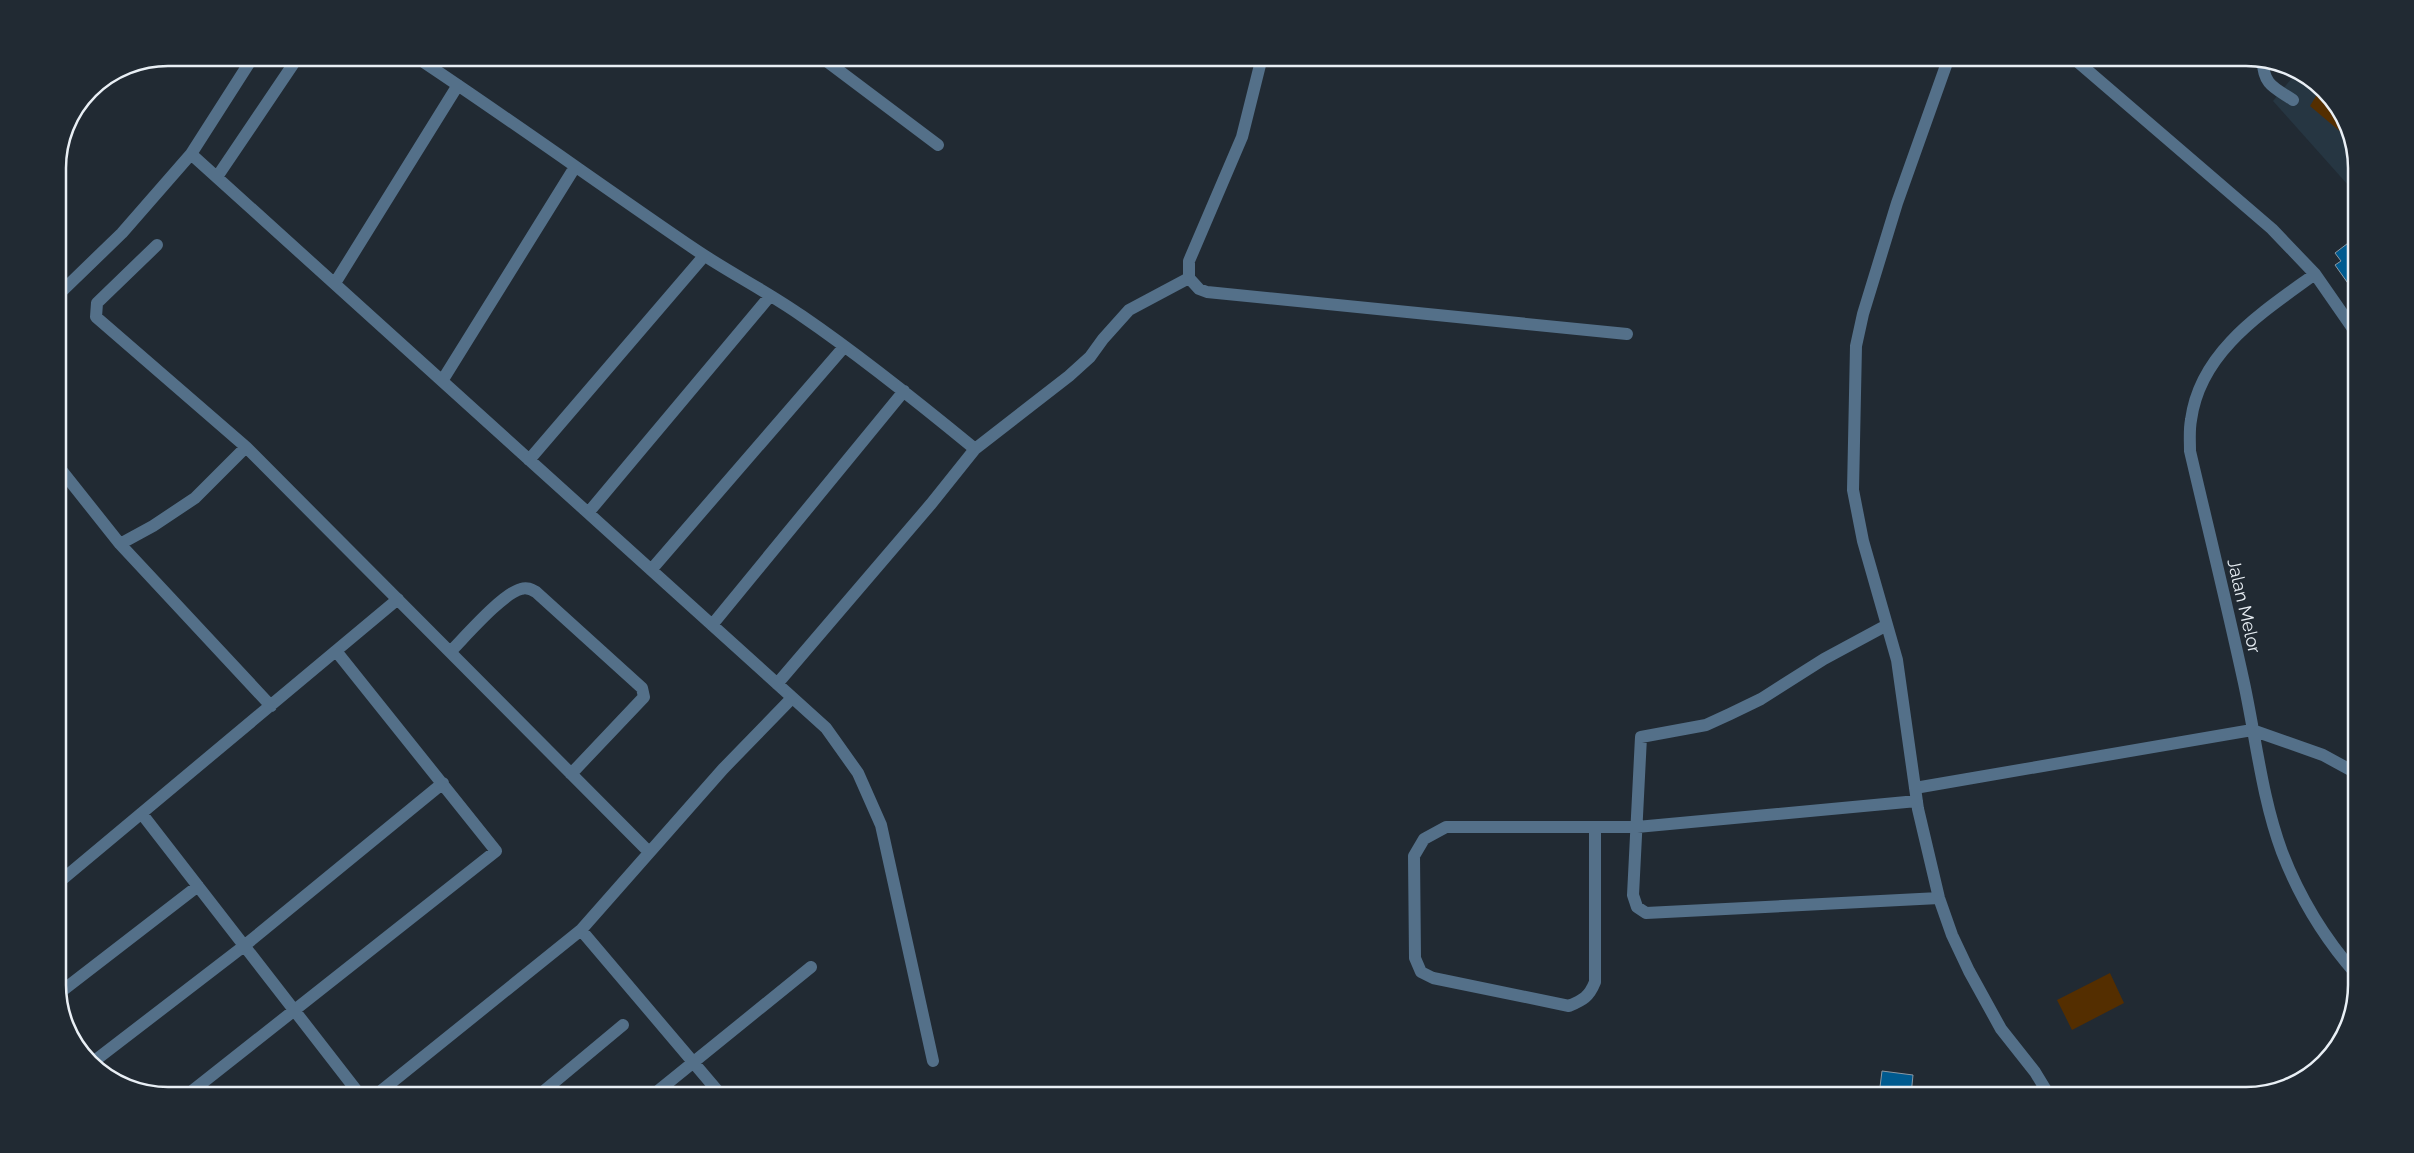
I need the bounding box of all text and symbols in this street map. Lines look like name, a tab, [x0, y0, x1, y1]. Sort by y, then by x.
street label: Jalan Melor	[2223, 557, 2266, 656]

